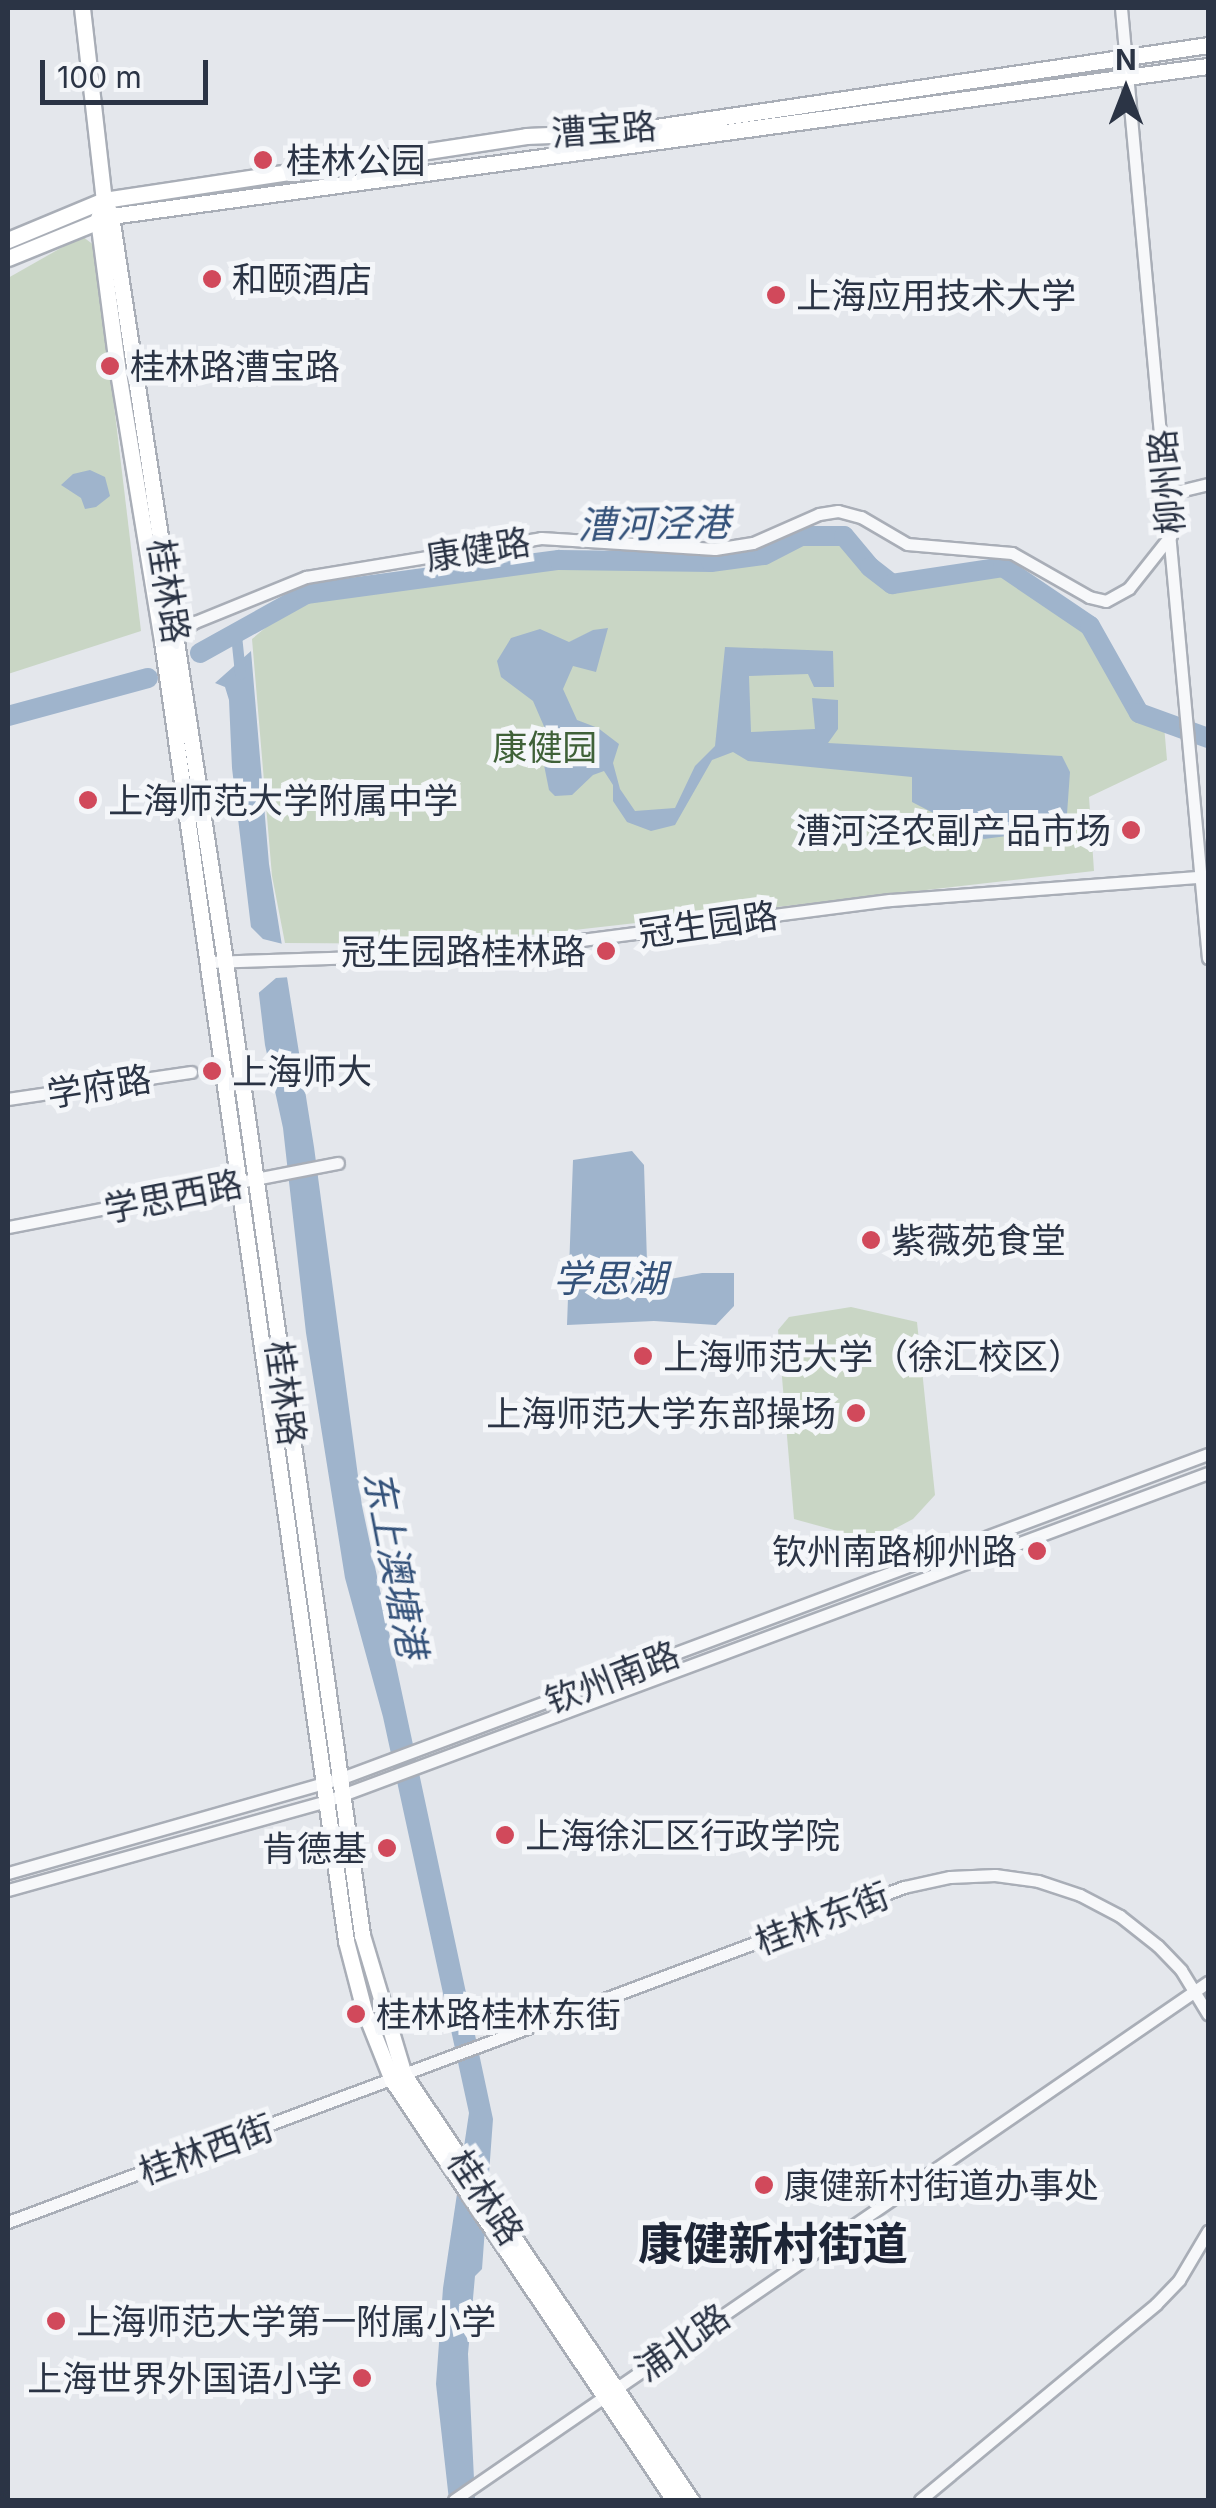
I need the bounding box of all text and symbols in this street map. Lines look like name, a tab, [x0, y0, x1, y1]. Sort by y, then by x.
scale bar	[45, 40, 212, 102]
north arrow	[1076, 40, 1176, 140]
text: N	[1115, 43, 1137, 77]
text: 100 m	[57, 59, 142, 95]
street label: 漕宝路	[550, 104, 658, 154]
place label: 桂林公园	[286, 139, 426, 181]
marker: 桂林公园	[250, 147, 276, 173]
place label: 和颐酒店	[232, 258, 372, 300]
marker: 和颐酒店	[201, 268, 223, 290]
place label: 上海应用技术大学	[796, 274, 1076, 316]
marker: 上海应用技术大学	[765, 284, 787, 306]
place label: 桂林路漕宝路	[130, 345, 340, 387]
marker: 桂林路漕宝路	[99, 355, 121, 377]
street label: 柳州路	[1141, 428, 1191, 536]
water label: 漕河泾港	[578, 500, 730, 548]
street label: 康健路	[423, 520, 533, 578]
street label: 桂林路	[140, 536, 198, 646]
park label: 康健园	[493, 726, 597, 768]
place label: 上海师范大学附属中学	[108, 779, 458, 821]
marker: 上海师范大学附属中学	[77, 789, 99, 811]
place label: 漕河泾农副产品市场	[796, 809, 1111, 851]
marker: 漕河泾农副产品市场	[1120, 819, 1142, 841]
street label: 冠生园路	[636, 893, 780, 955]
place label: 冠生园路桂林路	[341, 930, 586, 972]
marker: 冠生园路桂林路	[595, 940, 617, 962]
place label: 上海师大	[232, 1050, 372, 1092]
street label: 学府路	[44, 1057, 154, 1115]
marker: 上海师大	[201, 1060, 223, 1082]
street label: 学思西路	[100, 1162, 246, 1230]
place label: 紫薇苑食堂	[891, 1219, 1066, 1261]
marker: 紫薇苑食堂	[860, 1229, 882, 1251]
water label: 学思湖	[553, 1256, 667, 1302]
place label: 上海师范大学（徐汇校区）	[663, 1335, 1083, 1377]
street label: 桂林路	[258, 1338, 314, 1448]
marker: 上海师范大学（徐汇校区）	[632, 1345, 654, 1367]
place label: 上海师范大学东部操场	[486, 1392, 836, 1434]
marker: 上海师范大学东部操场	[845, 1402, 867, 1424]
water label: 东上澳塘港	[354, 1466, 436, 1662]
place label: 钦州南路柳州路	[772, 1530, 1017, 1572]
marker: 钦州南路柳州路	[1026, 1540, 1048, 1562]
street label: 钦州南路	[539, 1632, 685, 1722]
place label: 上海徐汇区行政学院	[525, 1814, 840, 1856]
marker: 上海徐汇区行政学院	[494, 1824, 516, 1846]
place label: 肯德基	[262, 1827, 367, 1869]
marker: 肯德基	[376, 1837, 398, 1859]
street label: 桂林东街	[749, 1873, 895, 1963]
place label: 桂林路桂林东街	[376, 1993, 621, 2035]
marker: 桂林路桂林东街	[345, 2003, 367, 2025]
street label: 桂林西街	[133, 2105, 279, 2193]
street label: 桂林路	[439, 2142, 533, 2252]
place label: 康健新村街道办事处	[784, 2164, 1099, 2206]
marker: 康健新村街道办事处	[753, 2174, 775, 2196]
district label: 康健新村街道	[638, 2217, 908, 2271]
street label: 浦北路	[627, 2295, 737, 2389]
place label: 上海师范大学第一附属小学	[76, 2300, 496, 2342]
marker: 上海师范大学第一附属小学	[45, 2310, 67, 2332]
place label: 上海世界外国语小学	[27, 2357, 342, 2399]
marker: 上海世界外国语小学	[351, 2367, 373, 2389]

